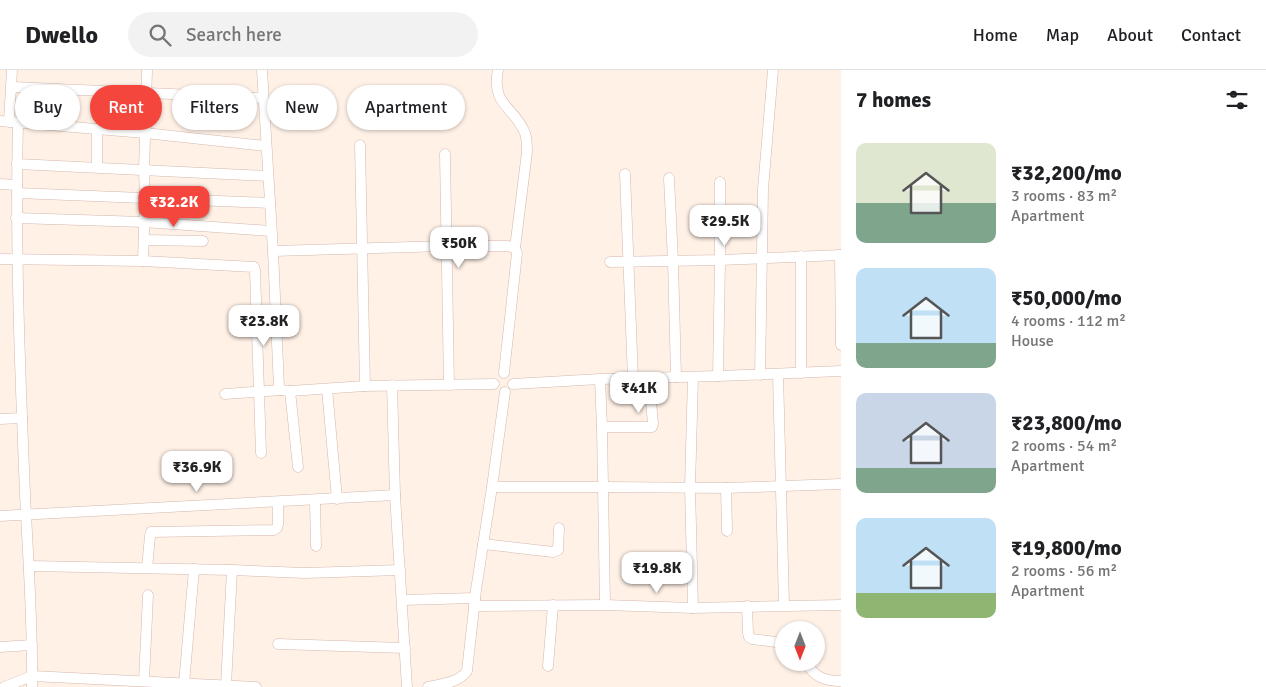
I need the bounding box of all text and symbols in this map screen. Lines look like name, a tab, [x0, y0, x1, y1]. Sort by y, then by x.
search box	[128, 12, 478, 57]
text: Dwello	[25, 20, 98, 50]
icon: search	[146, 21, 174, 49]
text: Search here	[186, 23, 282, 47]
text: Home	[973, 24, 1018, 46]
text: Map	[1046, 24, 1079, 46]
text: About	[1107, 24, 1153, 46]
text: Contact	[1181, 24, 1241, 46]
chip: Buy	[15, 85, 80, 130]
chip: Rent	[90, 85, 162, 130]
chip: Filters	[172, 85, 257, 130]
chip: New	[267, 85, 337, 130]
chip: Apartment	[347, 85, 465, 130]
icon: filters	[1223, 86, 1251, 114]
text: 7 homes	[856, 87, 931, 113]
text: ₹32,200/mo	[1011, 160, 1122, 186]
icon: home	[896, 163, 956, 223]
pin: ₹32.2K	[133, 186, 215, 228]
text: 3 rooms · 83 m²	[1011, 186, 1117, 206]
text: ₹32.2K	[149, 192, 199, 212]
pin: ₹29.5K	[684, 204, 766, 247]
text: Apartment	[1011, 206, 1084, 226]
text: ₹29.5K	[700, 211, 750, 231]
pin: ₹50K	[429, 226, 489, 269]
text: ₹50K	[441, 233, 477, 253]
text: ₹50,000/mo	[1011, 285, 1122, 311]
icon: home	[896, 288, 956, 348]
pin: ₹23.8K	[223, 304, 305, 347]
text: ₹23.8K	[239, 311, 289, 331]
text: 4 rooms · 112 m²	[1011, 311, 1126, 331]
text: House	[1011, 331, 1054, 351]
pin: ₹41K	[609, 372, 669, 414]
text: ₹41K	[621, 378, 657, 398]
text: ₹23,800/mo	[1011, 410, 1122, 436]
icon: home	[896, 413, 956, 473]
text: 2 rooms · 54 m²	[1011, 436, 1117, 456]
pin: ₹36.9K	[156, 450, 238, 493]
text: Apartment	[1011, 456, 1084, 476]
text: ₹36.9K	[172, 457, 222, 477]
text: ₹19,800/mo	[1011, 535, 1122, 561]
icon: home	[896, 538, 956, 598]
pin: ₹19.8K	[616, 552, 698, 594]
text: ₹19.8K	[632, 558, 682, 578]
text: 2 rooms · 56 m²	[1011, 561, 1117, 581]
text: Apartment	[1011, 581, 1084, 601]
north arrow	[775, 621, 825, 671]
map controls	[775, 621, 825, 671]

